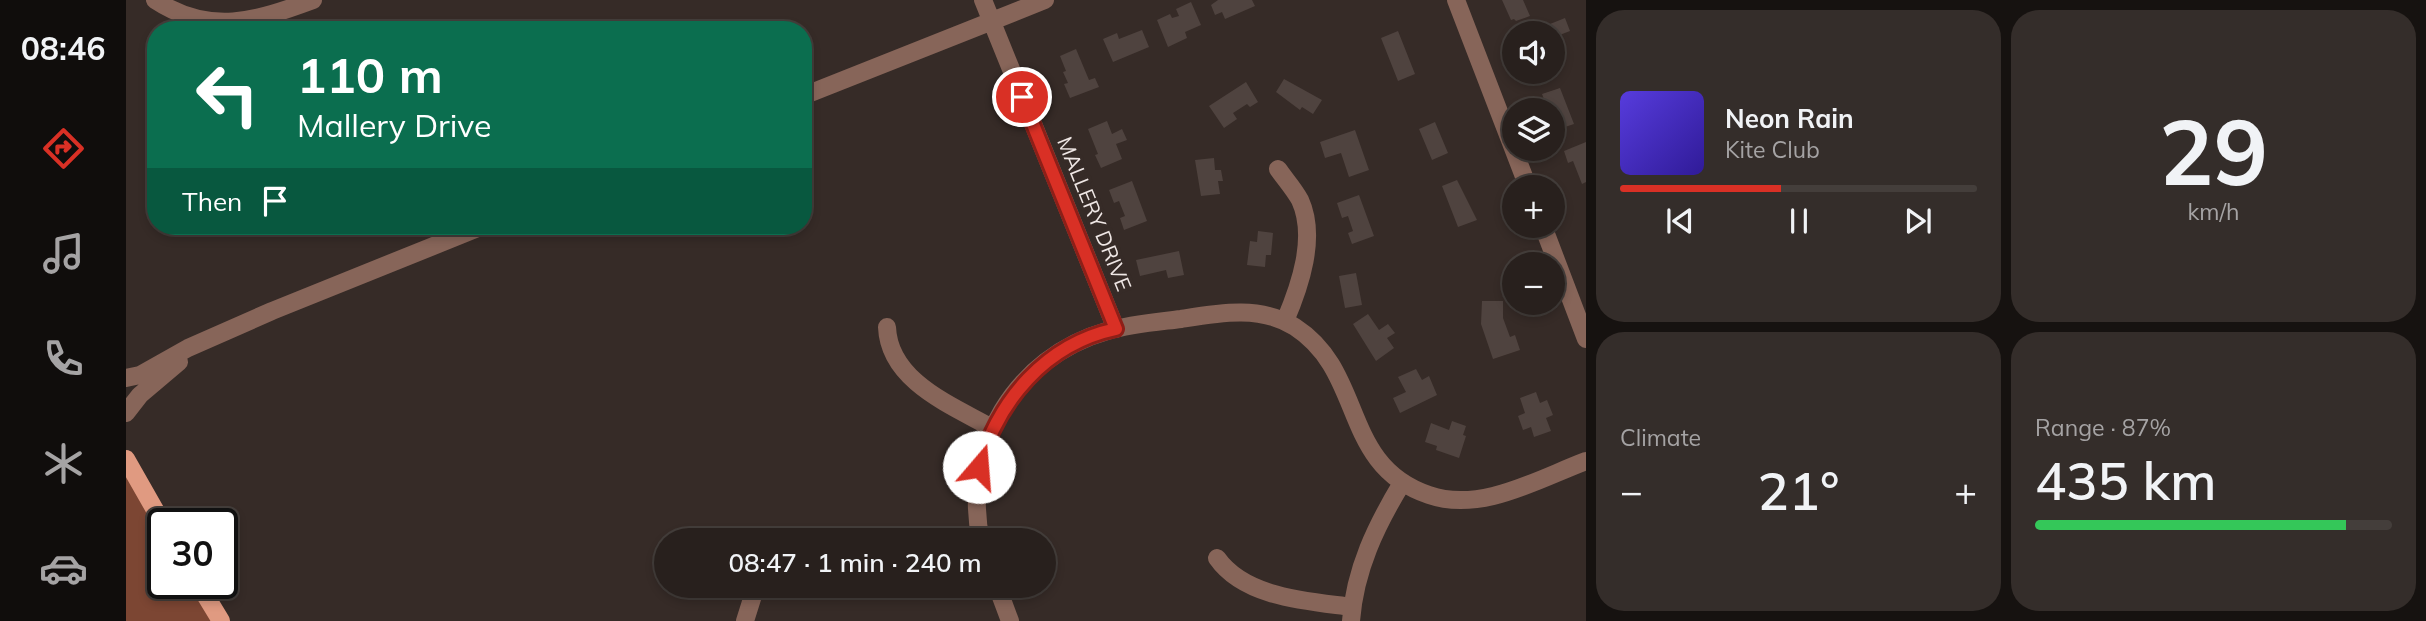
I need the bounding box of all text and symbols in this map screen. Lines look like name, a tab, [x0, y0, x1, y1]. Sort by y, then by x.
map controls	[1502, 21, 1565, 315]
button: sound	[1502, 21, 1565, 84]
text: 08:46	[21, 28, 105, 68]
text: 110 m	[297, 44, 443, 105]
icon: left	[182, 49, 273, 140]
pin	[992, 67, 1052, 127]
icon: arrive	[1003, 78, 1041, 116]
text: 29	[2159, 94, 2268, 208]
button: layers	[1502, 98, 1565, 161]
text: Neon Rain	[1725, 102, 1854, 135]
text: Mallery Drive	[297, 105, 492, 145]
icon: directions	[39, 124, 88, 173]
street label: MALLERY DRIVE	[1052, 133, 1138, 295]
text: Kite Club	[1725, 135, 1820, 164]
button: +	[1502, 175, 1565, 238]
icon: arrive	[256, 182, 294, 220]
text: Then	[182, 185, 242, 218]
text: km/h	[2187, 197, 2240, 226]
icon: previous	[1661, 202, 1699, 240]
icon: pause	[1780, 202, 1818, 240]
icon: next	[1899, 202, 1937, 240]
icon: music	[39, 229, 88, 278]
button: −	[1502, 252, 1565, 315]
icon: phone	[39, 334, 88, 383]
text: Range · 87%	[2035, 413, 2171, 442]
text: Climate	[1620, 423, 1701, 452]
position arrow	[942, 430, 1016, 504]
icon: climate	[39, 439, 88, 488]
text: 435 km	[2035, 448, 2216, 513]
text: 21°	[1758, 458, 1839, 523]
text: −	[1620, 467, 1643, 515]
text: +	[1954, 467, 1977, 515]
speed limit sign: 30	[147, 508, 238, 599]
icon: car	[39, 544, 88, 593]
text: 08:47 · 1 min · 240 m	[728, 546, 982, 579]

